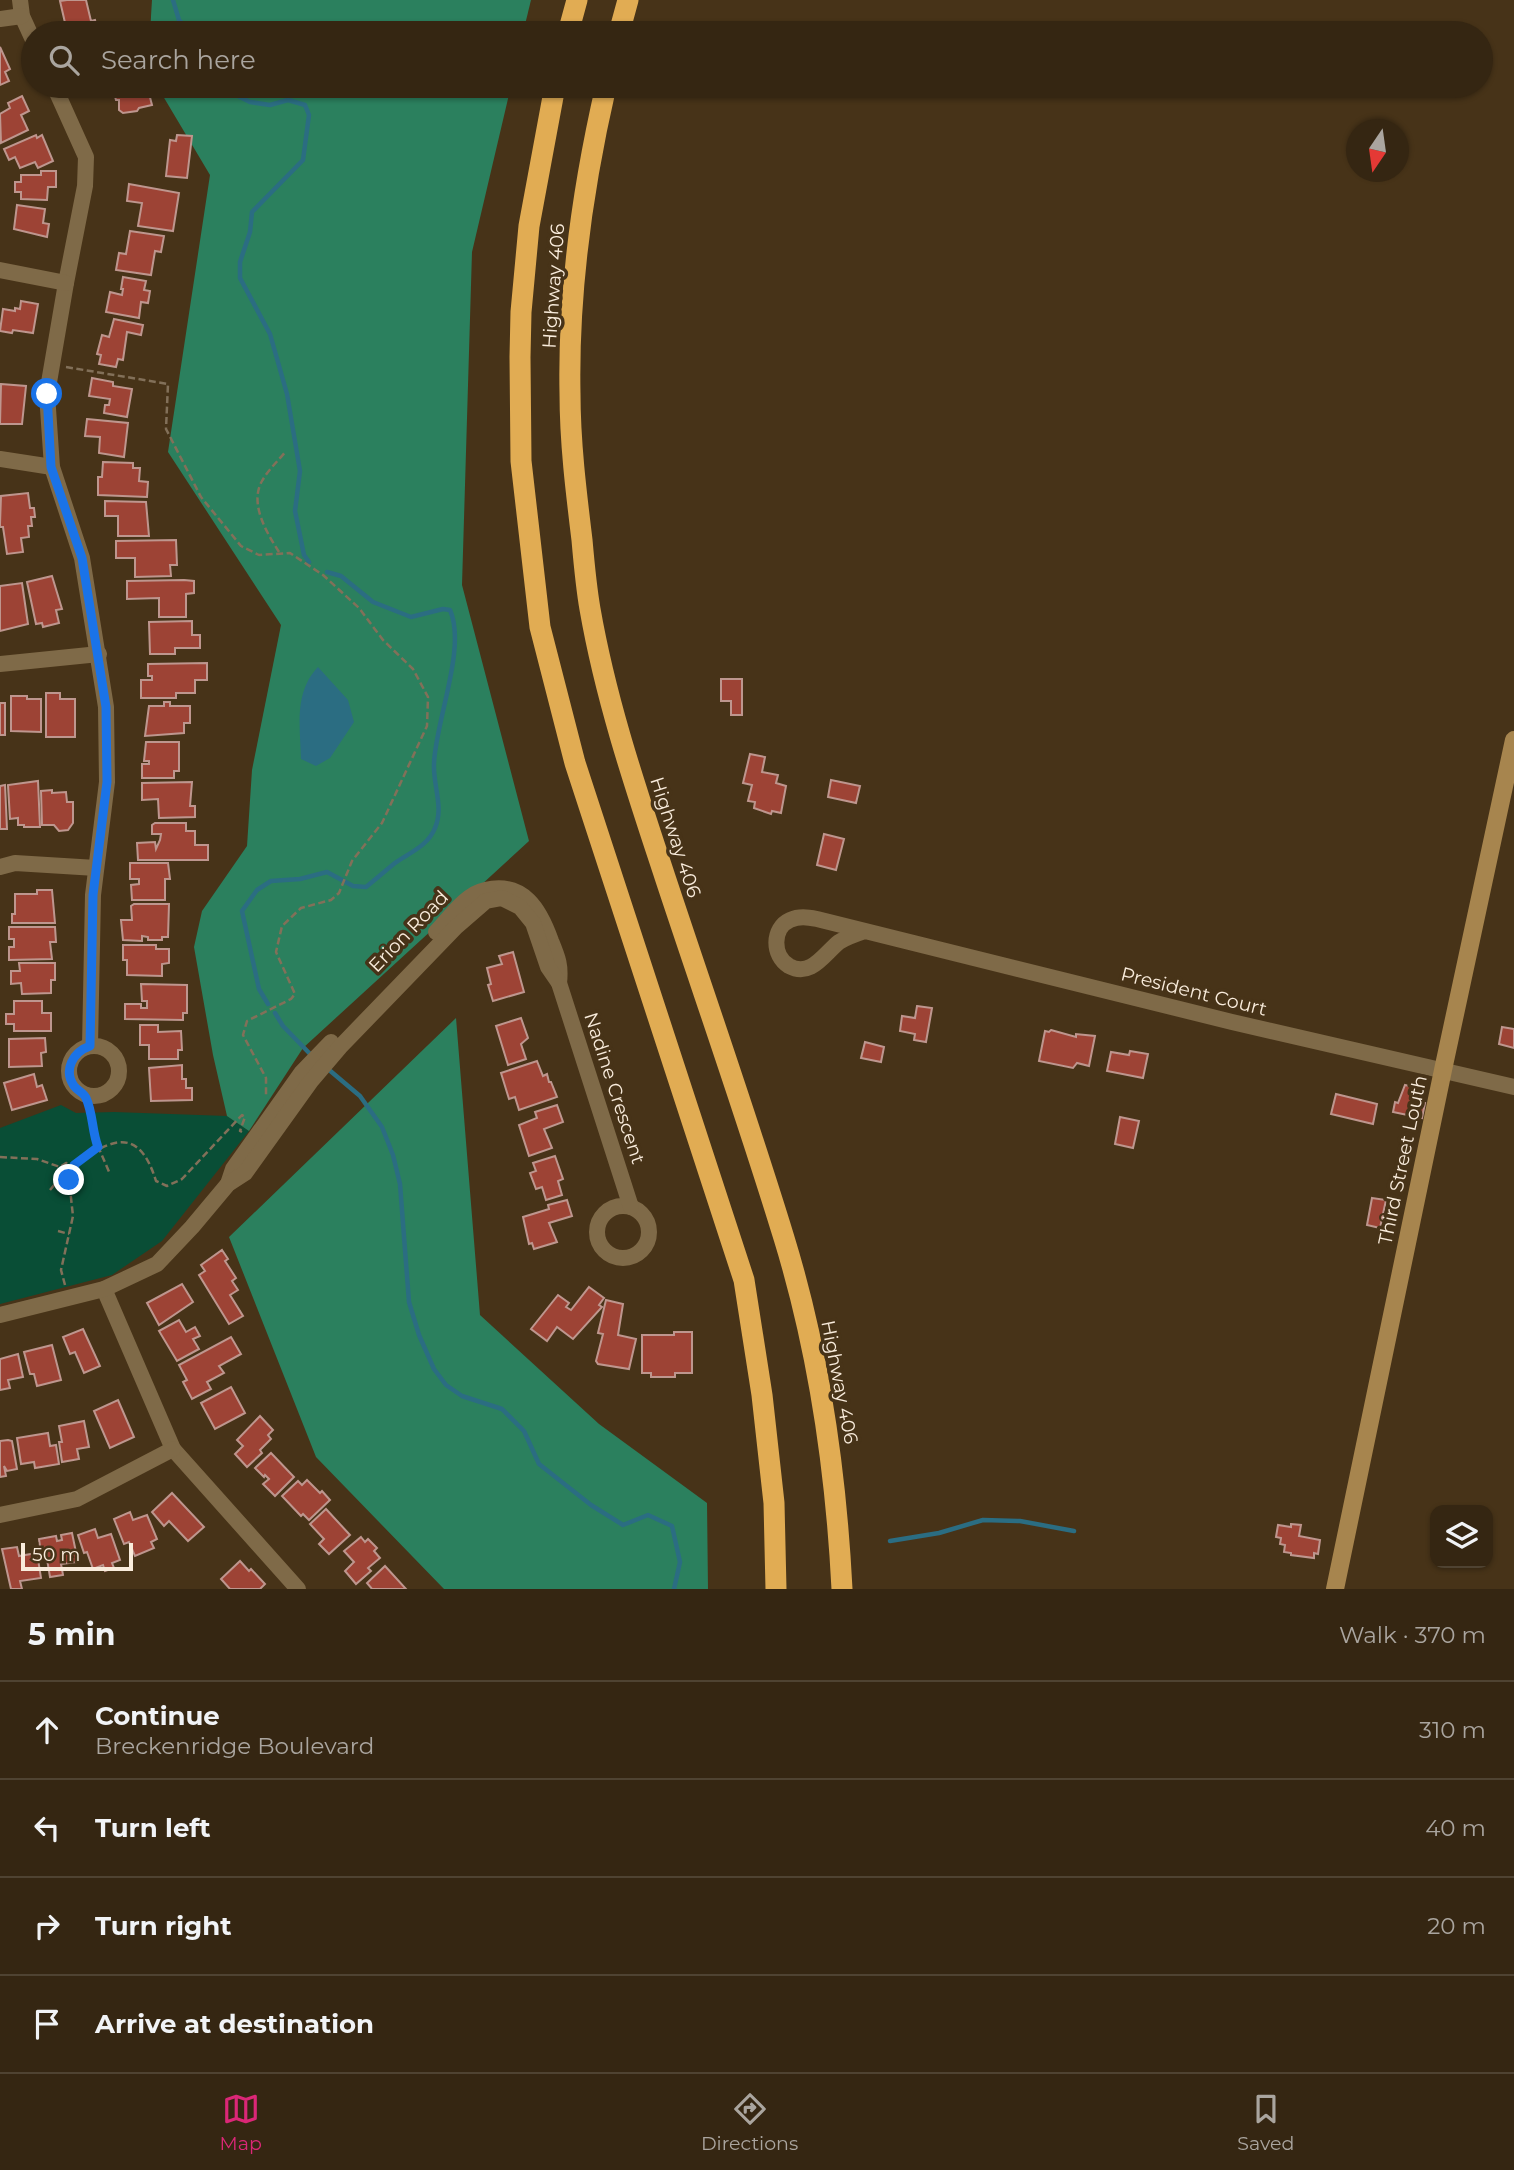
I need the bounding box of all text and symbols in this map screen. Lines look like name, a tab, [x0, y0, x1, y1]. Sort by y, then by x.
search box	[21, 21, 1493, 98]
icon: search	[45, 41, 83, 79]
text: Search here	[101, 44, 256, 76]
north arrow	[1346, 119, 1409, 182]
street label: Highway 406	[538, 223, 569, 349]
route start	[31, 378, 62, 409]
street label: Highway 406	[645, 774, 706, 900]
street label: Erion Road	[364, 886, 453, 977]
street label: President Court	[1118, 962, 1270, 1021]
street label: Nadine Crescent	[579, 1009, 650, 1167]
street label: Third Street Louth	[1373, 1073, 1432, 1247]
route end	[53, 1164, 84, 1195]
street label: Highway 406	[816, 1318, 863, 1446]
map controls	[1430, 1505, 1493, 1568]
button: layers	[1430, 1505, 1493, 1568]
scale bar	[21, 1540, 133, 1572]
text: 50 m	[32, 1543, 80, 1566]
text: 5 min	[28, 1616, 116, 1653]
text: Walk · 370 m	[1339, 1621, 1486, 1649]
text: Continue	[95, 1700, 220, 1732]
icon: ahead	[28, 1711, 66, 1749]
text: 310 m	[1419, 1716, 1486, 1744]
text: Breckenridge Boulevard	[95, 1732, 374, 1760]
icon: left	[28, 1809, 66, 1847]
text: Turn left	[95, 1812, 211, 1844]
text: 40 m	[1425, 1814, 1486, 1842]
icon: right	[28, 1907, 66, 1945]
text: Turn right	[95, 1910, 231, 1942]
text: 20 m	[1427, 1912, 1486, 1940]
icon: arrive	[28, 2005, 66, 2043]
text: Arrive at destination	[95, 2008, 374, 2040]
tab: Map	[220, 2090, 262, 2155]
tab: Directions	[701, 2090, 798, 2155]
tab: Saved	[1237, 2090, 1294, 2155]

